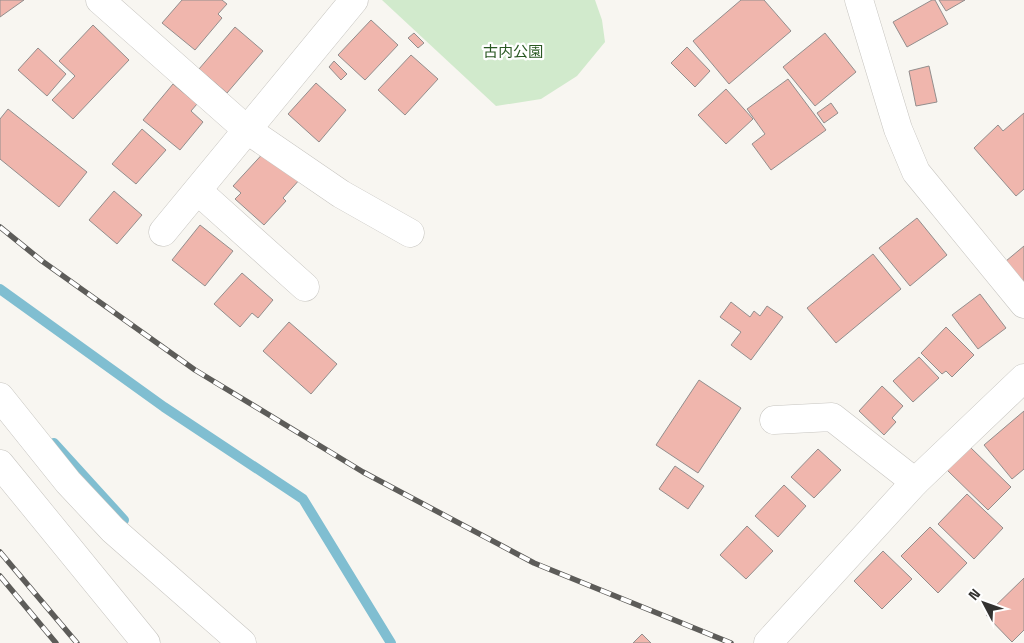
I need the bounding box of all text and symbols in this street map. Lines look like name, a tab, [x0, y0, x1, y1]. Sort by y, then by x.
park label: 古内公園	[483, 42, 543, 61]
north arrow	[959, 578, 1009, 628]
text: N	[964, 585, 984, 604]

